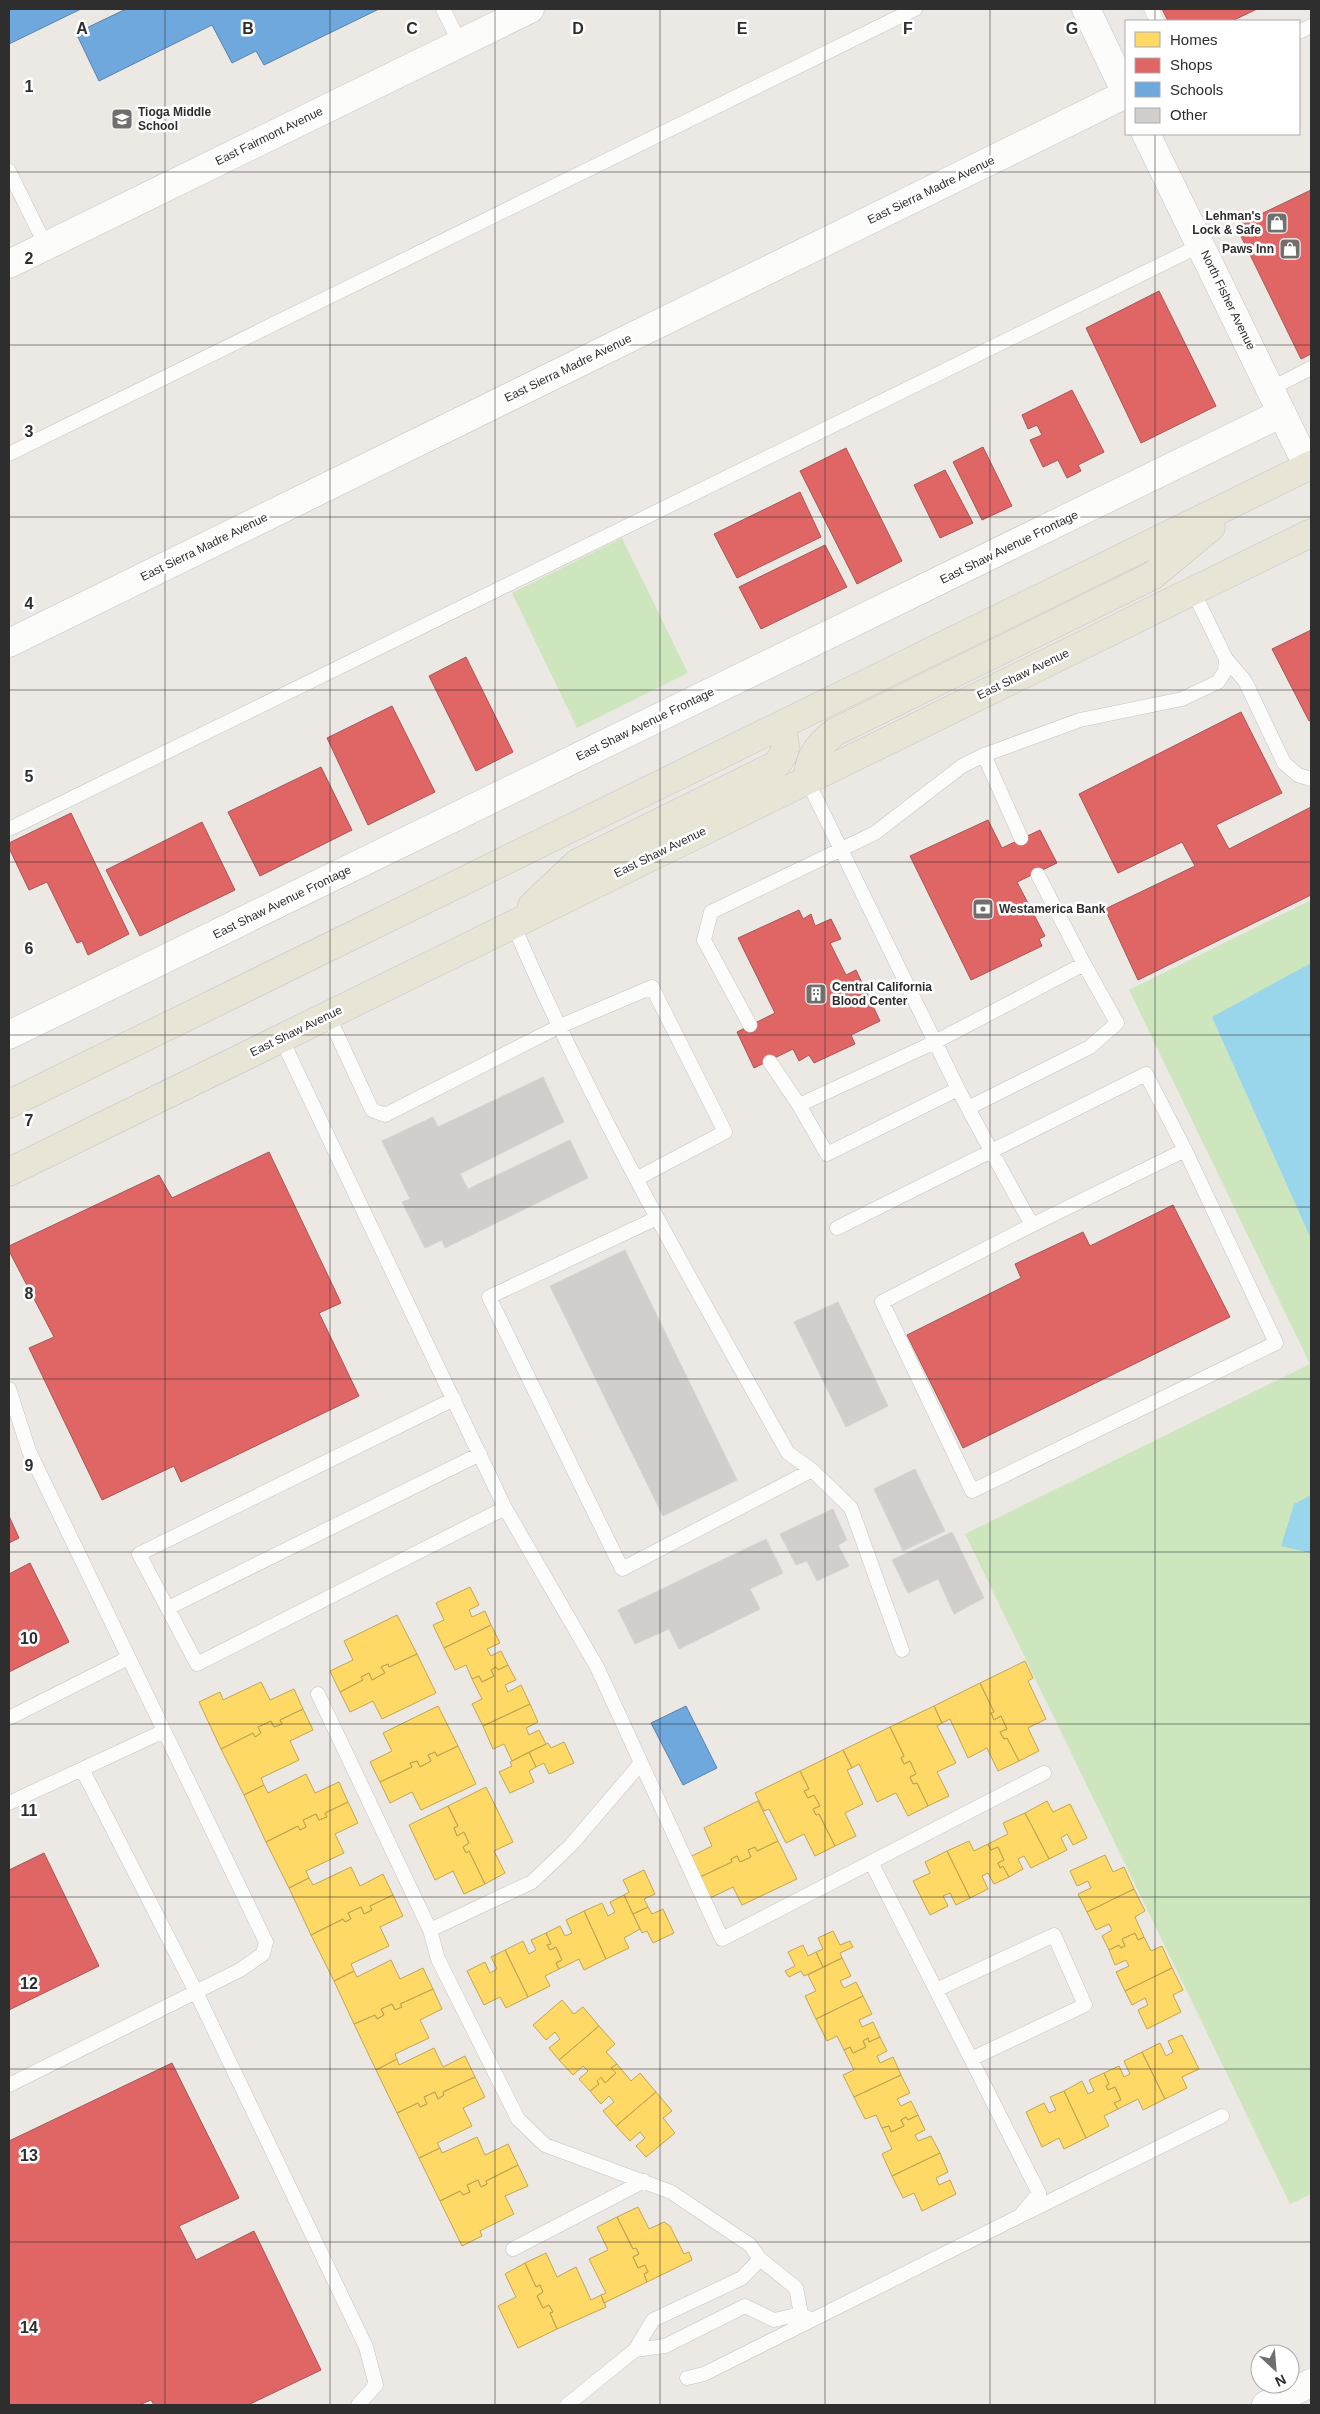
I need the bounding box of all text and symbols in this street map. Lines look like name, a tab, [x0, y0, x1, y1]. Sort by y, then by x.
text: A	[76, 20, 88, 37]
text: B	[242, 20, 254, 37]
text: C	[406, 20, 418, 37]
text: D	[572, 20, 584, 37]
text: E	[737, 20, 748, 37]
text: F	[903, 20, 913, 37]
text: G	[1066, 20, 1078, 37]
legend	[1125, 20, 1300, 135]
text: Homes	[1170, 31, 1218, 48]
text: Shops	[1170, 56, 1213, 73]
text: 1	[25, 78, 34, 95]
text: Schools	[1170, 81, 1223, 98]
street label: East Fairmont Avenue	[213, 104, 325, 168]
place label: Tioga Middle School	[138, 105, 211, 133]
text: Other	[1170, 106, 1208, 123]
school or university icon: Tioga Middle School	[110, 107, 134, 131]
street label: East Sierra Madre Avenue	[865, 153, 997, 227]
place label: Lehman's Lock & Safe	[1192, 209, 1261, 237]
shop icon: Lehman's Lock & Safe	[1265, 211, 1289, 235]
shop icon: Paws Inn	[1278, 237, 1302, 261]
place label: Paws Inn	[1222, 242, 1274, 256]
street label: North Fisher Avenue	[1198, 248, 1258, 352]
text: 2	[25, 250, 34, 267]
street label: East Sierra Madre Avenue	[502, 331, 634, 405]
text: 3	[25, 423, 34, 440]
street label: East Shaw Avenue Frontage	[938, 507, 1081, 587]
street label: East Sierra Madre Avenue	[138, 510, 270, 584]
text: 4	[25, 595, 34, 612]
street label: East Shaw Avenue	[975, 646, 1072, 702]
street label: East Shaw Avenue Frontage	[574, 684, 717, 764]
text: 5	[25, 768, 34, 785]
street label: East Shaw Avenue	[612, 824, 709, 880]
street label: East Shaw Avenue Frontage	[211, 862, 354, 942]
bank icon: Westamerica Bank	[971, 897, 995, 921]
place label: Westamerica Bank	[999, 902, 1106, 916]
text: 6	[25, 940, 34, 957]
place label: Central California Blood Center	[832, 980, 932, 1008]
building icon: Central California Blood Center	[804, 982, 828, 1006]
street label: East Shaw Avenue	[248, 1003, 345, 1059]
text: 7	[25, 1112, 34, 1129]
text: 8	[25, 1285, 34, 1302]
text: 9	[25, 1457, 34, 1474]
text: 10	[20, 1630, 38, 1647]
text: 11	[21, 1802, 38, 1819]
text: 12	[20, 1975, 38, 1992]
text: 13	[20, 2147, 38, 2164]
text: 14	[20, 2319, 38, 2336]
north arrow	[1250, 2344, 1300, 2394]
text: N	[1273, 2371, 1289, 2390]

